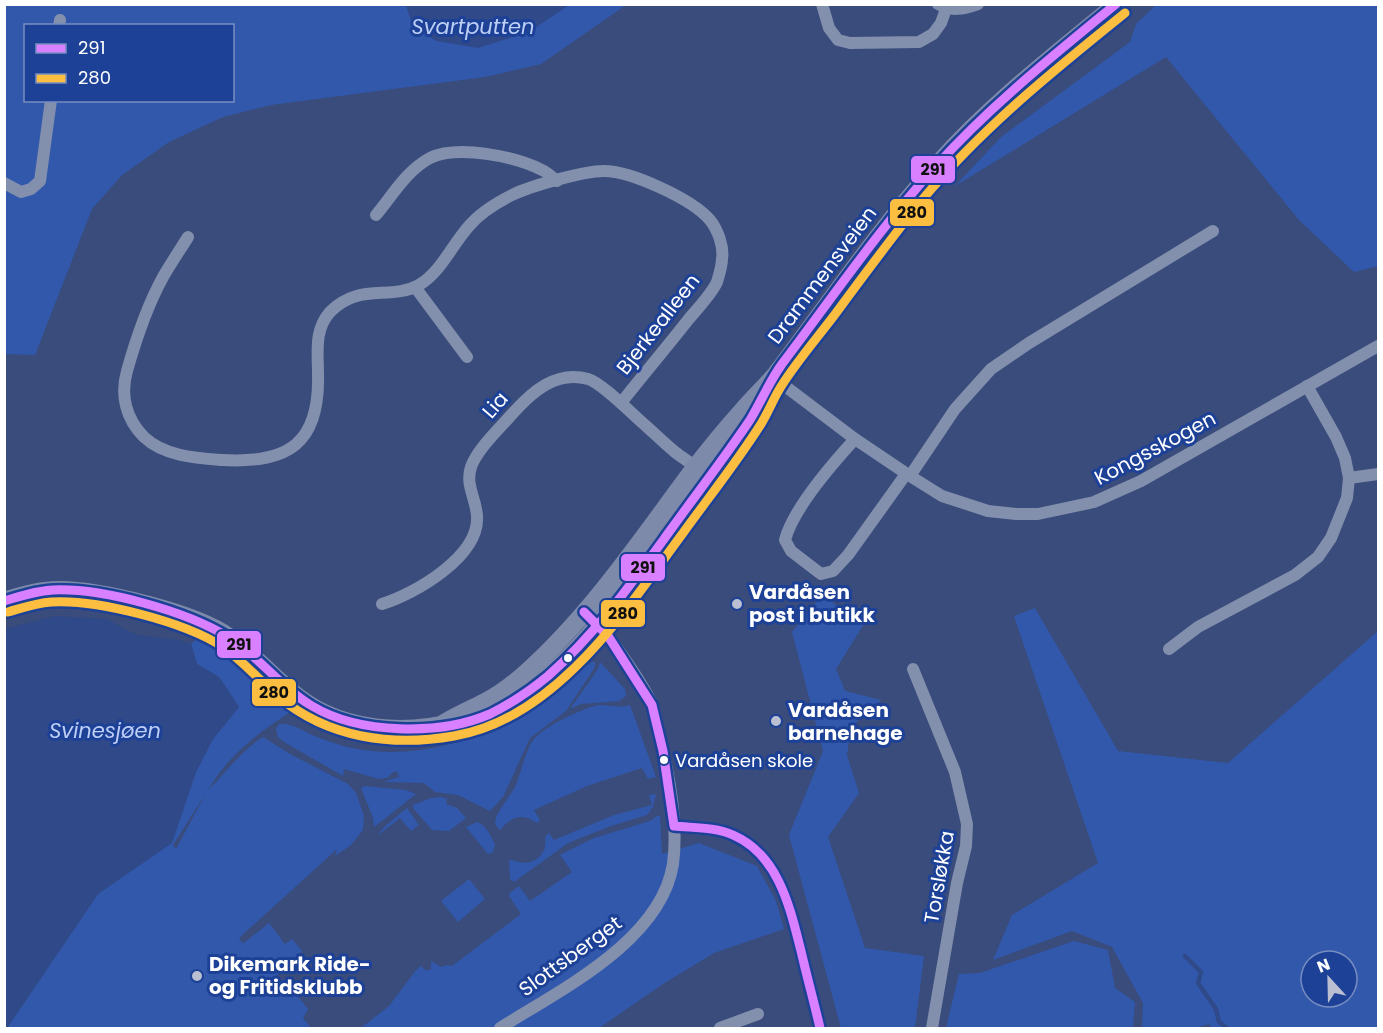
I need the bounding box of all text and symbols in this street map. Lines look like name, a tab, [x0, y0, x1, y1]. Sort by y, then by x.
water label: Svartputten	[411, 12, 535, 41]
legend	[24, 24, 234, 102]
text: 291	[78, 35, 105, 60]
text: 280	[78, 65, 111, 90]
line badge: 291	[910, 155, 956, 184]
text: 291	[921, 158, 946, 181]
line badge: 280	[889, 198, 935, 227]
street label: Drammensveien	[761, 200, 883, 350]
text: 280	[897, 201, 927, 224]
street label: Bjerkealleen	[610, 268, 706, 380]
street label: Lia	[476, 386, 514, 424]
street label: Kongsskogen	[1089, 404, 1221, 492]
line badge: 291	[620, 553, 666, 582]
text: 291	[631, 556, 656, 579]
place label: Vardåsen post i butikk	[749, 578, 875, 629]
marker: Vardåsen post i butikk	[730, 597, 744, 611]
line badge: 280	[600, 599, 646, 628]
text: 280	[608, 602, 638, 625]
line badge: 291	[216, 630, 262, 659]
text: 291	[227, 633, 252, 656]
unlabelled marker	[562, 652, 574, 664]
line badge: 280	[251, 678, 297, 707]
text: 280	[259, 681, 289, 704]
place label: Vardåsen barnehage	[788, 696, 902, 747]
marker: Vardåsen barnehage	[769, 714, 783, 728]
water label: Svinesjøen	[49, 716, 161, 745]
place label: Vardåsen skole	[675, 748, 813, 773]
marker: Vardåsen skole	[658, 754, 670, 766]
street label: Torsløkka	[917, 829, 961, 925]
street label: Slottsberget	[513, 909, 627, 1003]
north arrow	[1299, 949, 1359, 1009]
place label: Dikemark Ride- og Fritidsklubb	[209, 950, 370, 1001]
text: N	[1314, 953, 1333, 978]
marker: Dikemark Ride- og Fritidsklubb	[190, 969, 204, 983]

